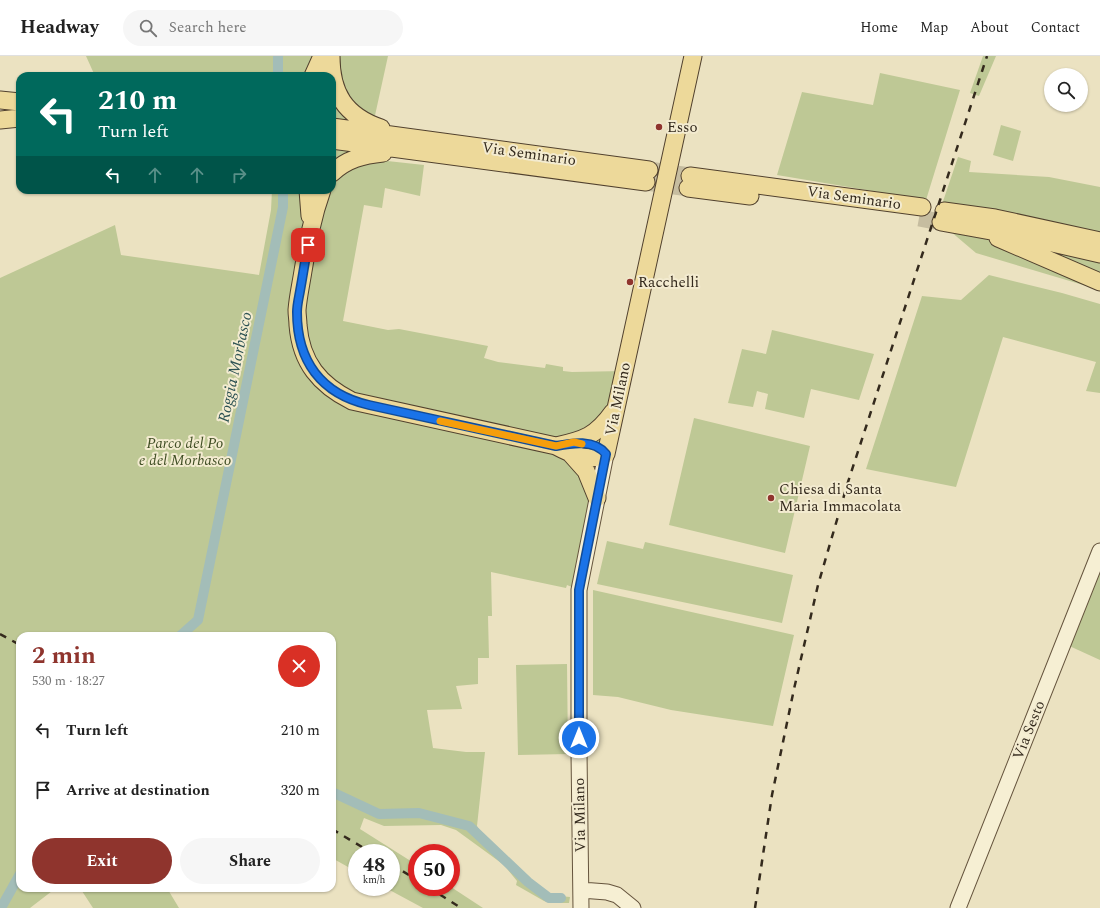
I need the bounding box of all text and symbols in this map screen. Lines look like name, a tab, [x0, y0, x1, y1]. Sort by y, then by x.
search box	[123, 10, 403, 46]
text: Headway	[20, 13, 99, 42]
text: Search here	[169, 16, 247, 39]
icon: search	[137, 17, 159, 39]
text: Home	[860, 17, 898, 38]
text: Map	[920, 17, 948, 38]
text: About	[970, 17, 1009, 38]
text: Contact	[1031, 17, 1080, 38]
map controls	[1044, 68, 1088, 112]
button: search	[1044, 68, 1088, 112]
text: 210 m	[98, 79, 177, 122]
icon: left	[32, 88, 84, 140]
place label: Esso	[667, 116, 698, 139]
text: Turn left	[98, 118, 169, 145]
marker: Esso	[654, 122, 664, 132]
street label: Via Seminario	[481, 136, 577, 172]
icon: left	[102, 164, 124, 186]
icon: ahead	[144, 164, 166, 186]
icon: ahead	[186, 164, 208, 186]
icon: right	[228, 164, 250, 186]
street label: Via Seminario	[806, 180, 902, 216]
pin	[291, 228, 325, 262]
icon: arrive	[297, 234, 319, 256]
place label: Racchelli	[638, 271, 699, 294]
marker: Racchelli	[625, 277, 635, 287]
water label: Roggia Morbasco	[212, 309, 258, 425]
street label: Via Milano	[599, 360, 637, 438]
park label: Parco del Po e del Morbasco	[139, 432, 231, 472]
place label: Chiesa di Santa Maria Immacolata	[779, 478, 902, 518]
marker: Chiesa di Santa Maria Immacolata	[766, 493, 776, 503]
text: 2 min	[32, 638, 96, 674]
button: close	[278, 645, 320, 687]
text: 530 m · 18:27	[32, 671, 105, 691]
street label: Via Sesto	[1007, 697, 1051, 763]
position arrow	[558, 717, 600, 759]
icon: left	[32, 719, 54, 741]
text: Turn left	[66, 719, 128, 742]
text: 210 m	[281, 719, 320, 742]
street label: Via Milano	[568, 778, 592, 852]
icon: arrive	[32, 779, 54, 801]
text: Arrive at destination	[66, 779, 210, 802]
text: 320 m	[281, 779, 320, 802]
button: Exit	[32, 838, 172, 884]
button: Share	[180, 838, 320, 884]
speed limit sign: 50	[408, 844, 460, 896]
text: 48	[363, 850, 385, 880]
text: km/h	[363, 872, 385, 888]

